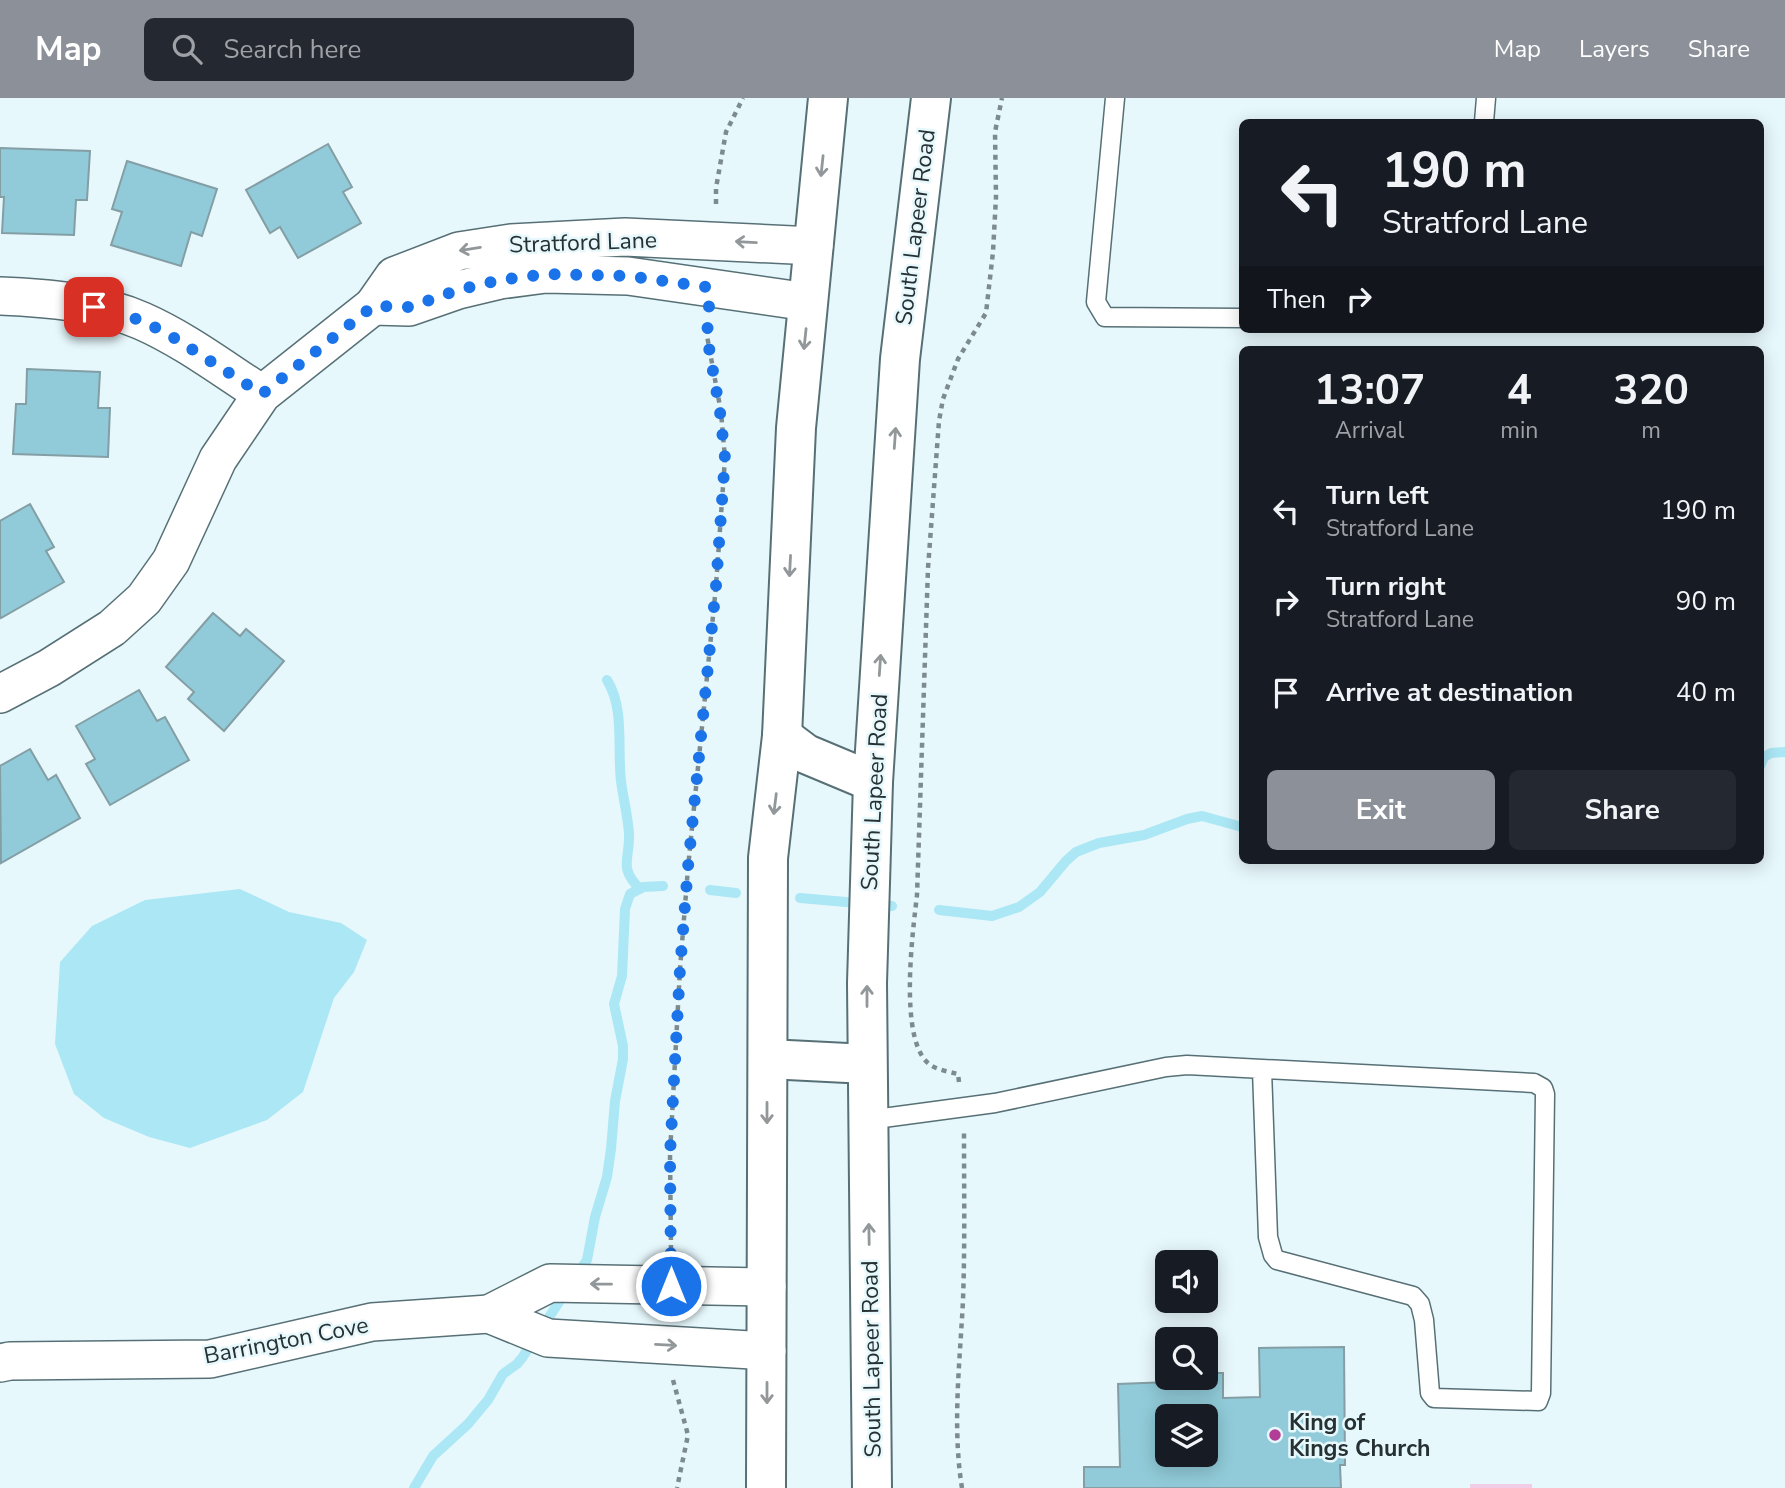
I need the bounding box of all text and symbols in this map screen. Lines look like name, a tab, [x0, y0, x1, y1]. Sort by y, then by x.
search box	[144, 18, 634, 81]
text: Map	[35, 27, 102, 72]
icon: search	[168, 30, 206, 68]
text: Search here	[224, 32, 361, 67]
text: Map	[1494, 33, 1541, 65]
text: Layers	[1579, 33, 1650, 65]
text: Share	[1688, 33, 1750, 65]
street label: South Lapeer Road	[888, 127, 943, 327]
text: 190 m	[1382, 137, 1526, 204]
icon: left	[1267, 147, 1358, 238]
one-way arrow	[815, 154, 828, 177]
text: Stratford Lane	[1382, 201, 1588, 244]
street label: Stratford Lane	[508, 224, 658, 261]
one-way arrow	[734, 236, 757, 249]
one-way arrow	[459, 243, 482, 256]
pin	[64, 277, 124, 337]
icon: right	[1340, 280, 1378, 318]
text: Then	[1267, 282, 1326, 317]
icon: arrive	[75, 288, 113, 326]
one-way arrow	[798, 328, 811, 350]
text: 13:07	[1314, 362, 1425, 419]
text: 4	[1507, 362, 1532, 419]
text: 320	[1613, 362, 1689, 419]
text: Arrival	[1335, 415, 1404, 446]
text: min	[1500, 415, 1538, 446]
text: m	[1641, 415, 1661, 446]
one-way arrow	[889, 427, 902, 450]
text: Turn left	[1326, 478, 1429, 513]
icon: left	[1267, 492, 1305, 530]
text: 190 m	[1660, 493, 1736, 528]
text: Stratford Lane	[1326, 513, 1474, 544]
one-way arrow	[783, 555, 796, 578]
text: Turn right	[1326, 569, 1445, 604]
icon: right	[1267, 583, 1305, 621]
text: 90 m	[1676, 584, 1736, 619]
text: Stratford Lane	[1326, 604, 1474, 635]
one-way arrow	[874, 654, 887, 677]
icon: arrive	[1267, 674, 1305, 712]
text: Arrive at destination	[1326, 675, 1573, 710]
text: 40 m	[1676, 675, 1736, 710]
street label: South Lapeer Road	[854, 693, 895, 891]
button: Exit	[1267, 770, 1495, 850]
button: Share	[1509, 770, 1736, 850]
one-way arrow	[768, 792, 781, 815]
one-way arrow	[860, 985, 874, 1008]
one-way arrow	[760, 1101, 774, 1124]
one-way arrow	[862, 1223, 876, 1246]
position arrow	[634, 1249, 708, 1323]
map controls	[1155, 1250, 1218, 1467]
button: sound	[1155, 1250, 1218, 1313]
street label: South Lapeer Road	[854, 1260, 889, 1458]
one-way arrow	[589, 1277, 612, 1291]
street label: Barrington Cove	[201, 1309, 371, 1372]
button: search	[1155, 1327, 1218, 1390]
one-way arrow	[654, 1339, 677, 1352]
one-way arrow	[760, 1381, 773, 1404]
button: layers	[1155, 1404, 1218, 1467]
place label: King of Kings Church	[1289, 1407, 1430, 1464]
marker: King of Kings Church	[1267, 1427, 1283, 1443]

